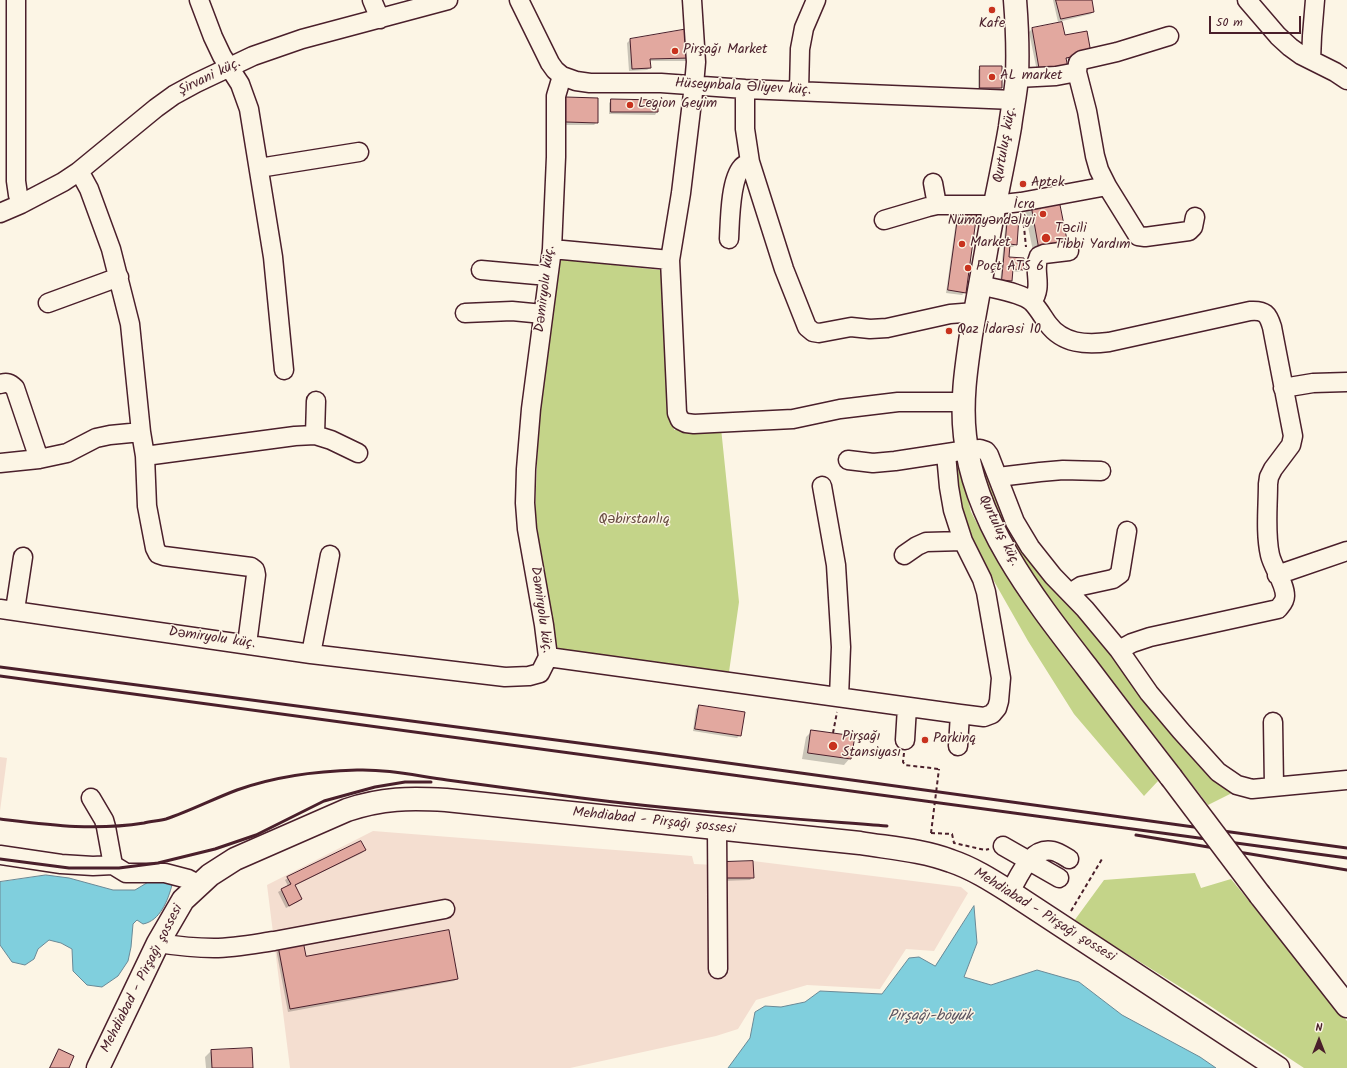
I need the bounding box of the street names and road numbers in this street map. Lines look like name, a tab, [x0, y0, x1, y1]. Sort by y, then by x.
street label: Şirvani küç.	[176, 56, 244, 100]
street label: Hüseynbala Əliyev küç.	[674, 76, 812, 100]
street label: Qurtuluş küç.	[991, 106, 1021, 184]
street label: Dəmiryolu küç.	[532, 245, 560, 333]
street label: Qurtuluş küç.	[974, 493, 1022, 569]
street label: Dəmiryolu küç.	[526, 566, 554, 654]
street label: Dəmiryolu küç.	[168, 625, 256, 653]
street label: Mehdiabad - Pirşağı şossesi	[572, 805, 736, 839]
street label: Mehdiabad - Pirşağı şossesi	[970, 865, 1118, 967]
street label: Mehdiabad - Pirşağı şossesi	[98, 902, 188, 1056]

